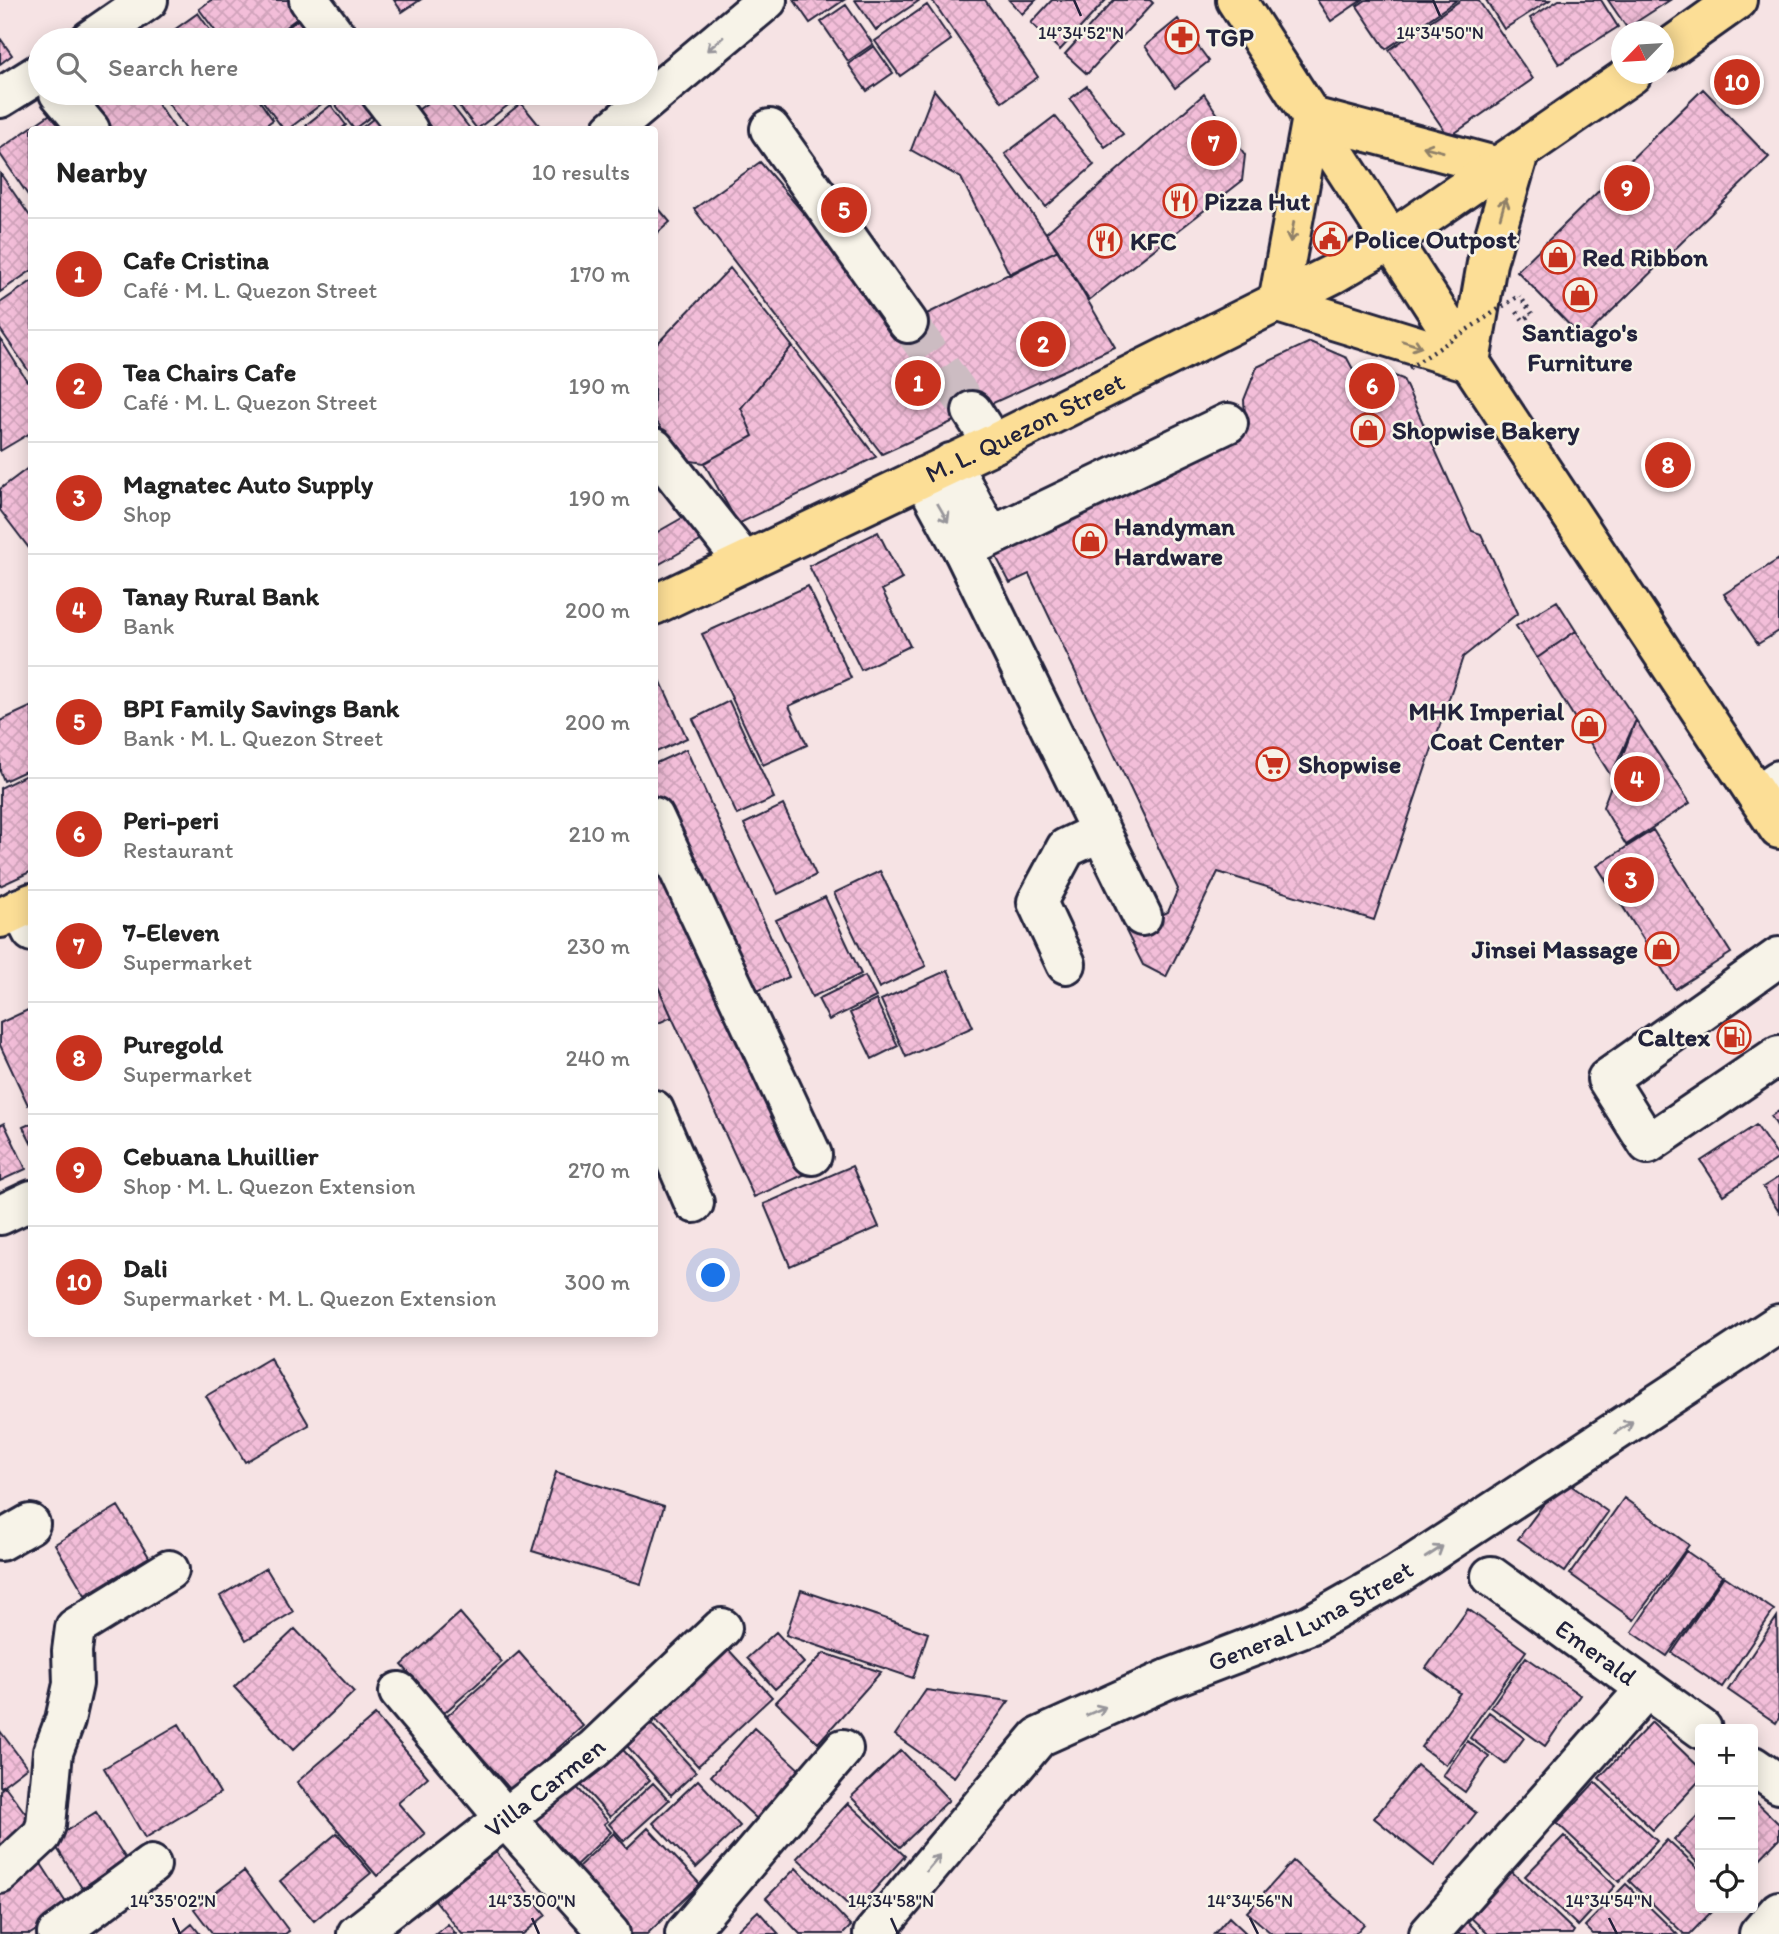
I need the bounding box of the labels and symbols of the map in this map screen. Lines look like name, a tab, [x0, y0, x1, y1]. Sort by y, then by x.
pharmacy icon: TGP	[1163, 18, 1201, 56]
place label: TGP	[1205, 21, 1255, 53]
north arrow	[1611, 21, 1674, 84]
text: 14°34'52"N	[1038, 22, 1124, 44]
text: 14°34'50"N	[1396, 22, 1484, 44]
one-way arrow	[706, 35, 724, 51]
pin: 10	[1714, 56, 1760, 108]
pin: 7	[1191, 117, 1237, 169]
one-way arrow	[1422, 142, 1445, 155]
pin: 9	[1604, 162, 1650, 214]
restaurant icon: Pizza Hut	[1161, 182, 1199, 220]
pin: 5	[821, 184, 867, 236]
place label: Pizza Hut	[1204, 185, 1310, 217]
one-way arrow	[1497, 197, 1510, 219]
one-way arrow	[1284, 220, 1298, 243]
public building icon: Police Outpost	[1311, 220, 1349, 258]
restaurant icon: KFC	[1086, 222, 1124, 260]
place label: Police Outpost	[1354, 223, 1517, 255]
place label: KFC	[1130, 225, 1177, 257]
shop icon: Red Ribbon	[1539, 238, 1577, 276]
place label: Red Ribbon	[1582, 241, 1708, 273]
shop icon: Santiago's Furniture	[1561, 276, 1599, 314]
place label: Santiago's Furniture	[1522, 316, 1638, 378]
pin: 2	[1020, 318, 1066, 370]
one-way arrow	[1401, 338, 1423, 351]
pin: 1	[895, 357, 941, 409]
pin: 6	[1349, 360, 1395, 412]
street label: M. L. Quezon Street	[920, 365, 1130, 490]
shop icon: Shopwise Bakery	[1349, 411, 1387, 449]
place label: Shopwise Bakery	[1392, 414, 1580, 446]
pin: 8	[1645, 439, 1691, 491]
one-way arrow	[937, 503, 951, 523]
place label: Handyman Hardware	[1114, 510, 1235, 572]
shop icon: Handyman Hardware	[1071, 522, 1109, 560]
place label: MHK Imperial Coat Center	[1408, 695, 1565, 757]
shop icon: MHK Imperial Coat Center	[1570, 707, 1608, 745]
supermarket icon: Shopwise	[1254, 745, 1292, 783]
place label: Shopwise	[1298, 748, 1401, 780]
pin: 4	[1614, 753, 1660, 805]
pin: 3	[1608, 854, 1654, 906]
shop icon: Jinsei Massage	[1643, 930, 1681, 968]
place label: Jinsei Massage	[1471, 933, 1638, 965]
fuel station icon: Caltex	[1715, 1018, 1753, 1056]
place label: Caltex	[1637, 1021, 1711, 1053]
your location	[696, 1258, 730, 1292]
one-way arrow	[1614, 1419, 1633, 1434]
one-way arrow	[1424, 1544, 1443, 1559]
street label: General Luna Street	[1203, 1553, 1419, 1678]
street label: Emerald	[1549, 1612, 1644, 1693]
one-way arrow	[1085, 1704, 1106, 1717]
street label: Villa Carmen	[478, 1731, 612, 1844]
one-way arrow	[925, 1854, 941, 1872]
text: 14°35'02"N	[130, 1890, 216, 1912]
text: 14°35'00"N	[488, 1890, 576, 1912]
text: 14°34'58"N	[848, 1890, 934, 1912]
text: 14°34'56"N	[1207, 1890, 1293, 1912]
text: 14°34'54"N	[1565, 1890, 1653, 1912]

